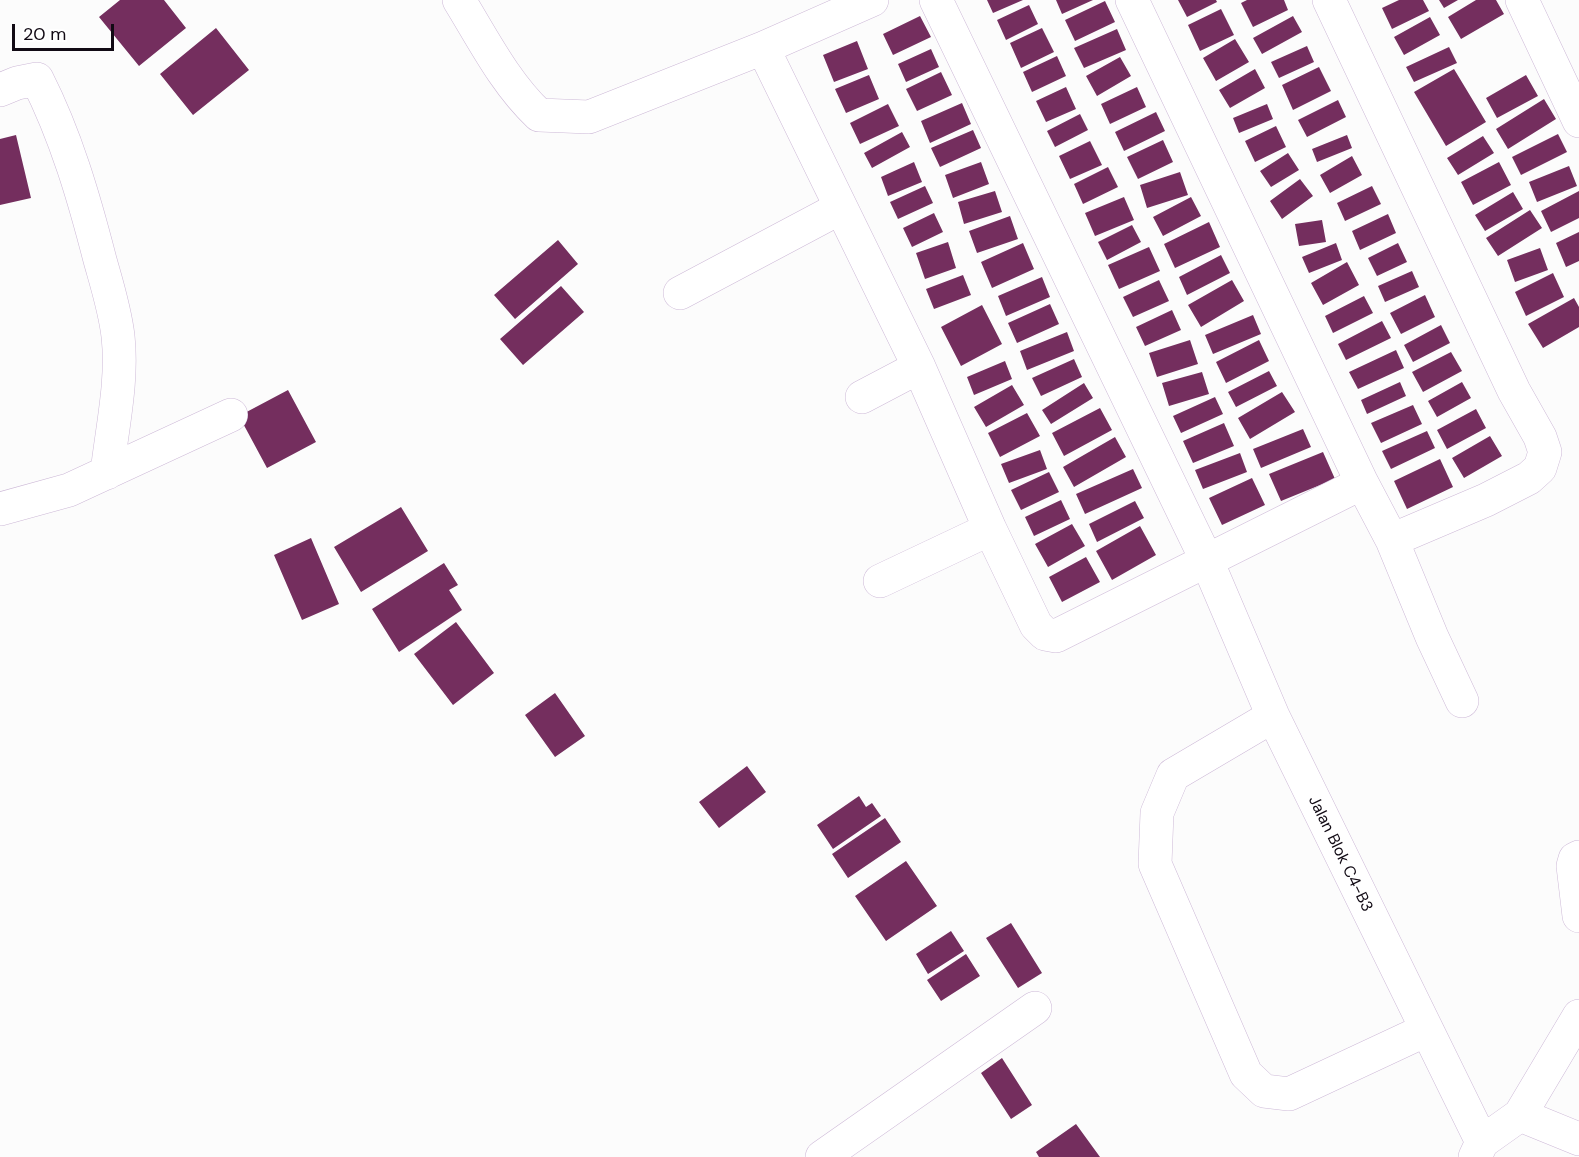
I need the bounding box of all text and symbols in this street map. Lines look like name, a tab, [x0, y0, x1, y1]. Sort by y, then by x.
scale bar	[15, 12, 117, 50]
text: 20 m	[23, 22, 66, 46]
street label: Jalan Blok C4-B3	[1304, 793, 1376, 915]

